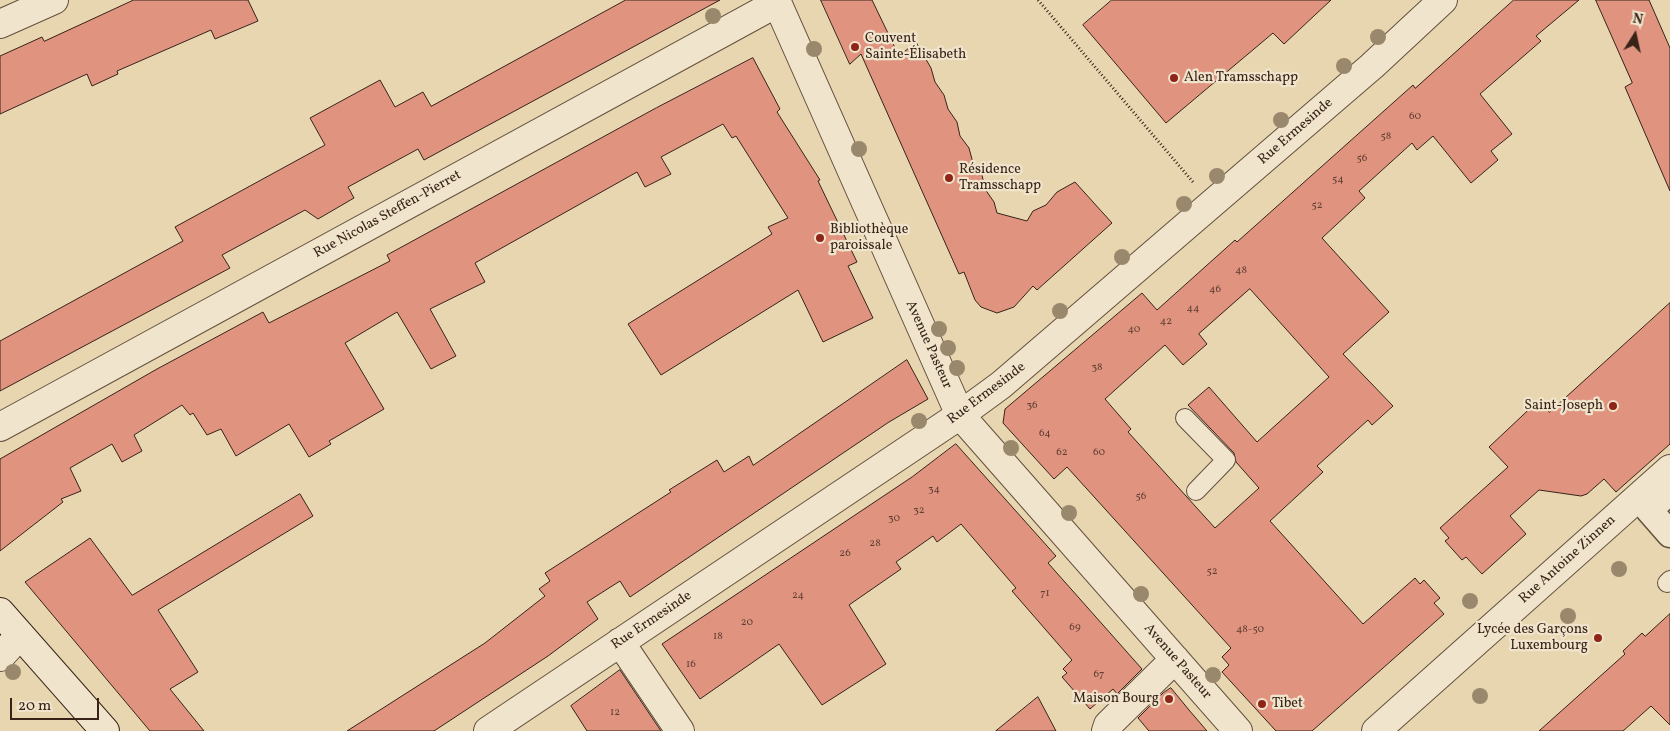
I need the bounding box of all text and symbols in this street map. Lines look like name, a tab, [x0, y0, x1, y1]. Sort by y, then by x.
text: N	[1631, 9, 1644, 30]
north arrow	[1610, 10, 1660, 60]
place label: Couvent Sainte-Élisabeth	[865, 31, 966, 64]
marker: Couvent Sainte-Élisabeth	[849, 41, 861, 53]
place label: Alen Tramsschapp	[1184, 70, 1298, 86]
marker: Alen Tramsschapp	[1168, 72, 1180, 84]
street label: Rue Ermesinde	[1255, 95, 1337, 169]
house number: 60	[1409, 110, 1421, 124]
house number: 58	[1381, 130, 1391, 144]
house number: 56	[1357, 152, 1367, 166]
place label: Résidence Tramsschapp	[959, 162, 1041, 194]
street label: Rue Nicolas Steffen-Pierret	[311, 167, 465, 263]
marker: Résidence Tramsschapp	[943, 172, 955, 184]
house number: 54	[1332, 173, 1344, 187]
house number: 52	[1311, 199, 1323, 213]
place label: Bibliothèque paroissale	[830, 222, 908, 254]
marker: Bibliothèque paroissale	[814, 232, 826, 244]
house number: 48	[1235, 264, 1247, 278]
house number: 46	[1209, 283, 1221, 297]
street label: Avenue Pasteur	[901, 298, 955, 392]
house number: 44	[1186, 302, 1200, 316]
house number: 42	[1160, 315, 1172, 329]
house number: 40	[1128, 323, 1140, 337]
street label: Rue Ermesinde	[945, 359, 1029, 429]
house number: 38	[1091, 361, 1103, 375]
place label: Saint-Joseph	[1524, 398, 1603, 414]
house number: 36	[1026, 399, 1038, 413]
marker: Saint-Joseph	[1607, 400, 1619, 412]
house number: 64	[1039, 427, 1051, 441]
house number: 62	[1056, 446, 1068, 460]
house number: 60	[1093, 446, 1105, 460]
house number: 34	[928, 483, 940, 497]
house number: 56	[1136, 490, 1146, 504]
house number: 32	[913, 504, 925, 518]
house number: 30	[888, 512, 900, 526]
street label: Rue Antoine Zinnen	[1516, 512, 1620, 608]
house number: 28	[869, 537, 881, 551]
house number: 26	[839, 547, 851, 561]
house number: 52	[1206, 565, 1218, 579]
house number: 71	[1040, 587, 1050, 601]
street label: Rue Ermesinde	[609, 588, 695, 654]
house number: 24	[792, 589, 804, 603]
house number: 20	[741, 616, 753, 630]
house number: 69	[1069, 621, 1081, 635]
street label: Avenue Pasteur	[1140, 621, 1214, 703]
place label: Lycée des Garçons Luxembourg	[1477, 622, 1588, 654]
house number: 48-50	[1236, 623, 1264, 637]
house number: 18	[713, 630, 723, 644]
marker: Lycée des Garçons Luxembourg	[1592, 632, 1604, 644]
house number: 16	[686, 658, 696, 672]
house number: 67	[1094, 668, 1104, 682]
scale bar	[12, 688, 101, 720]
place label: Maison Bourg	[1073, 691, 1159, 707]
marker: Maison Bourg	[1163, 693, 1175, 705]
text: 20 m	[18, 696, 51, 717]
place label: Tibet	[1272, 696, 1303, 712]
marker: Tibet	[1256, 698, 1268, 710]
house number: 12	[610, 706, 620, 720]

